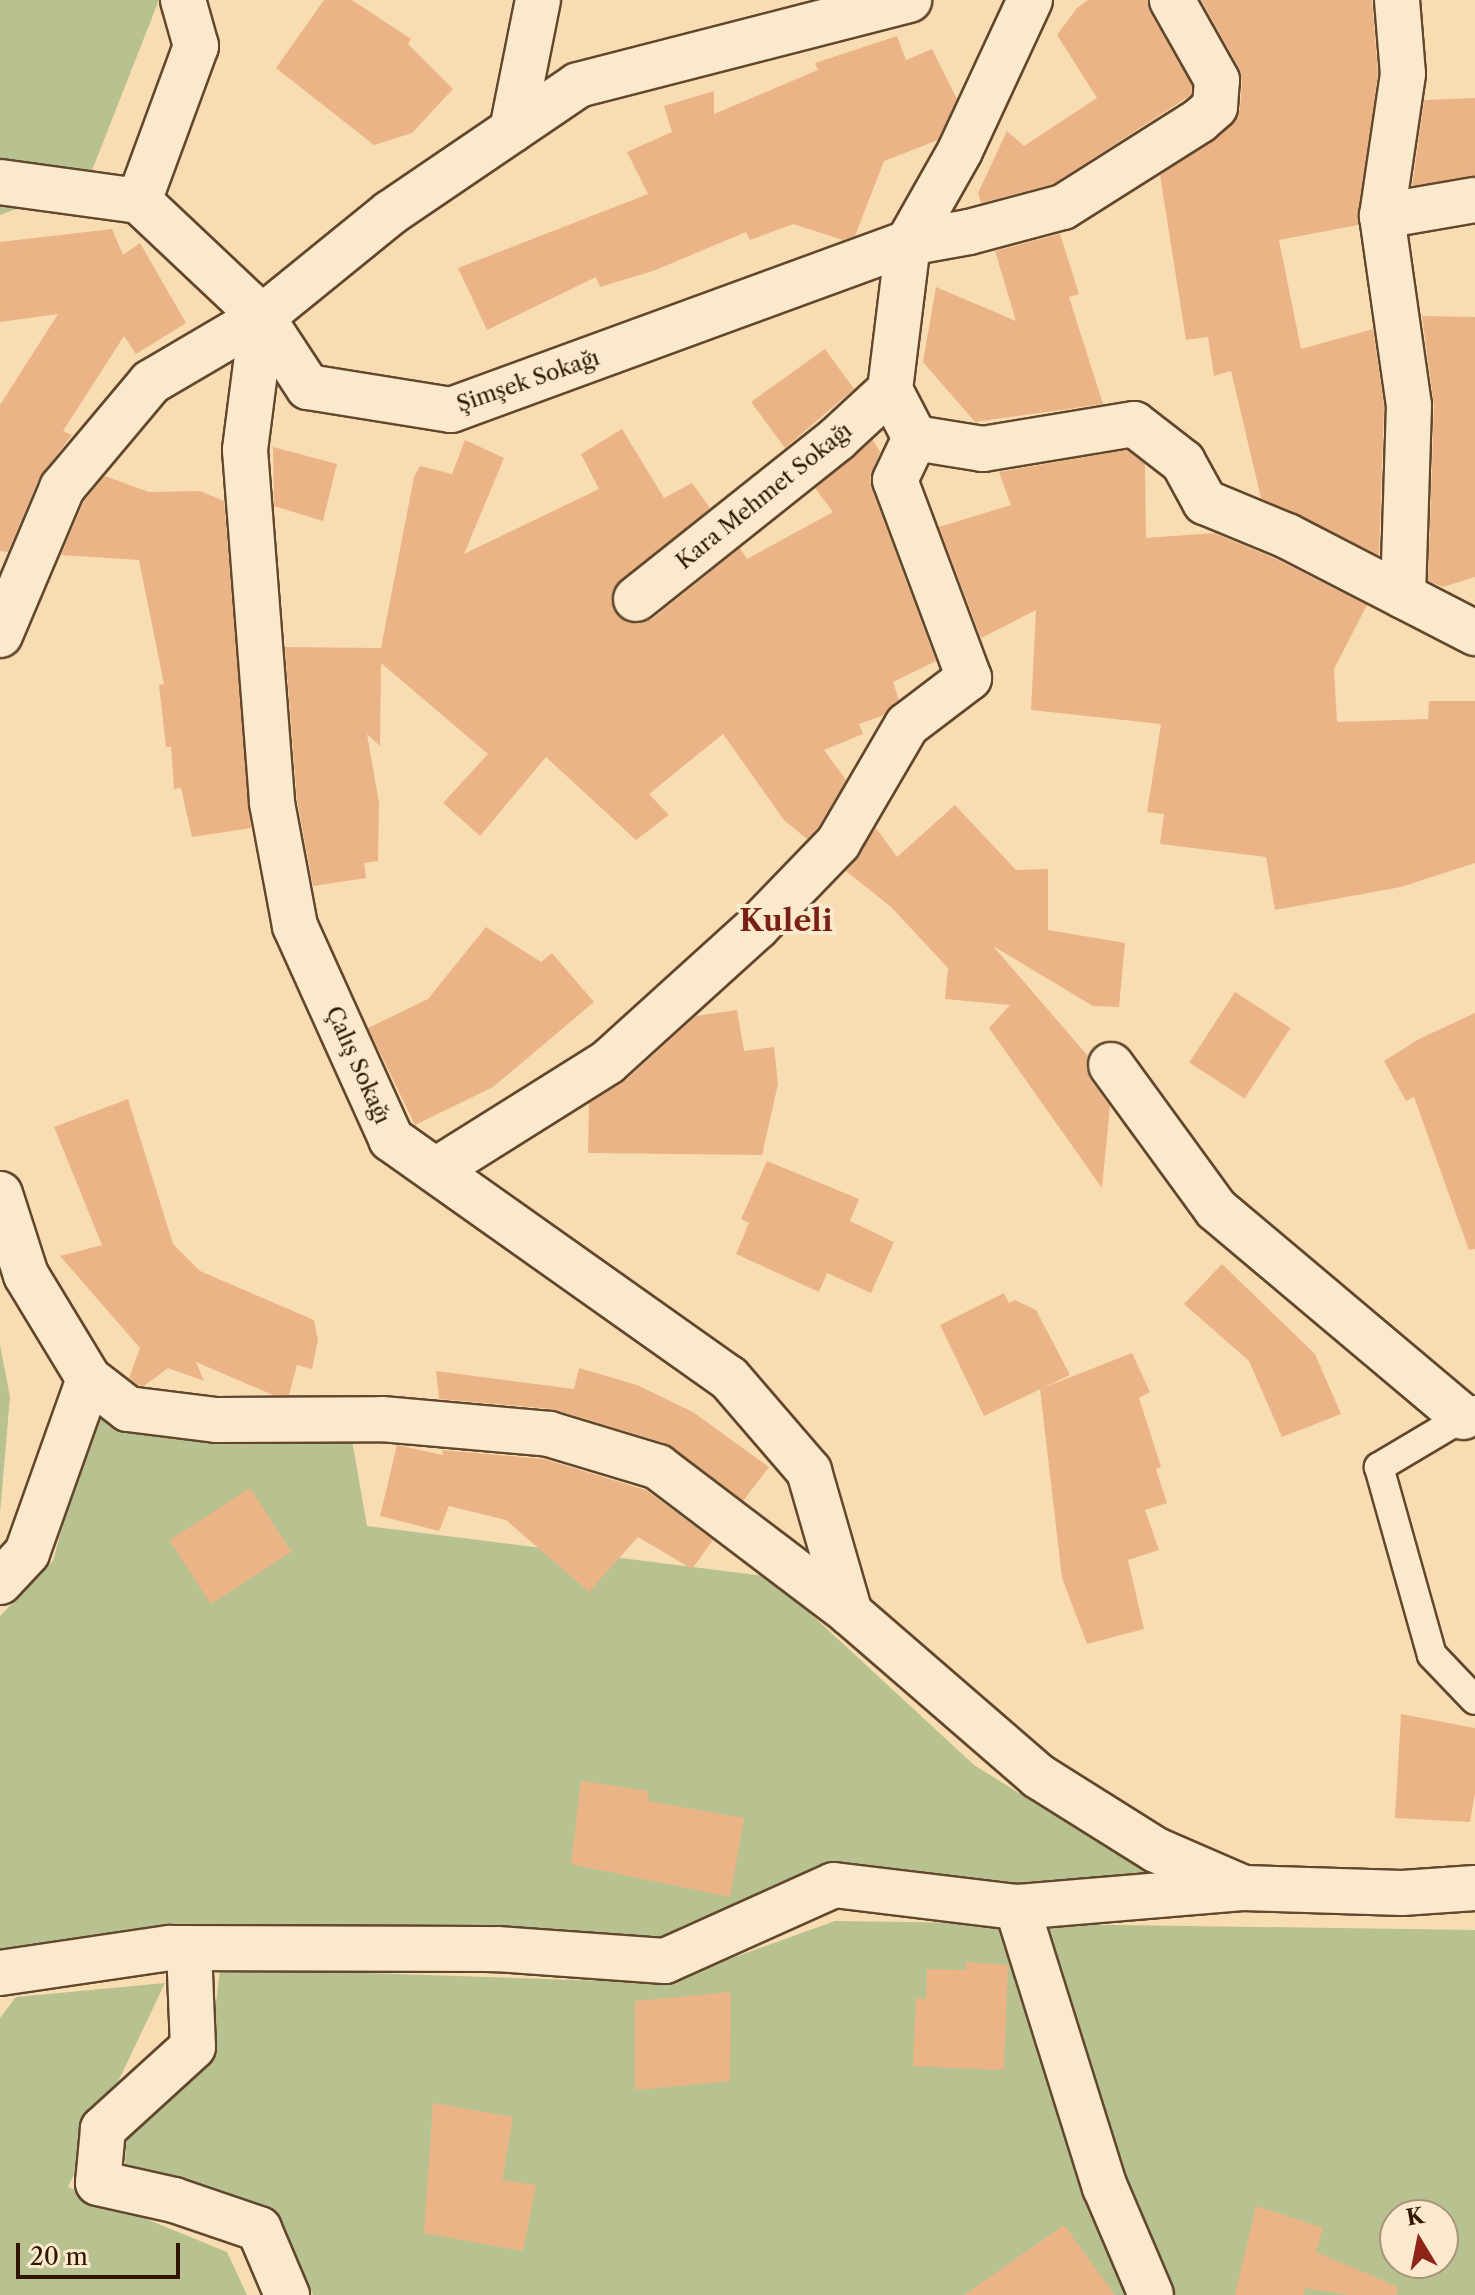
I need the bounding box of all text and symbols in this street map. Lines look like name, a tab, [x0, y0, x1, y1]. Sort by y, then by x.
street label: Şimşek Sokağı	[453, 344, 603, 418]
street label: Kara Mehmet Sokağı	[671, 417, 857, 575]
district label: Kuleli	[739, 903, 833, 939]
street label: Çalış Sokağı	[320, 1002, 396, 1128]
north arrow	[1379, 2199, 1459, 2279]
text: K	[1404, 2202, 1426, 2232]
scale bar	[20, 2227, 184, 2277]
text: 20 m	[30, 2242, 88, 2271]

